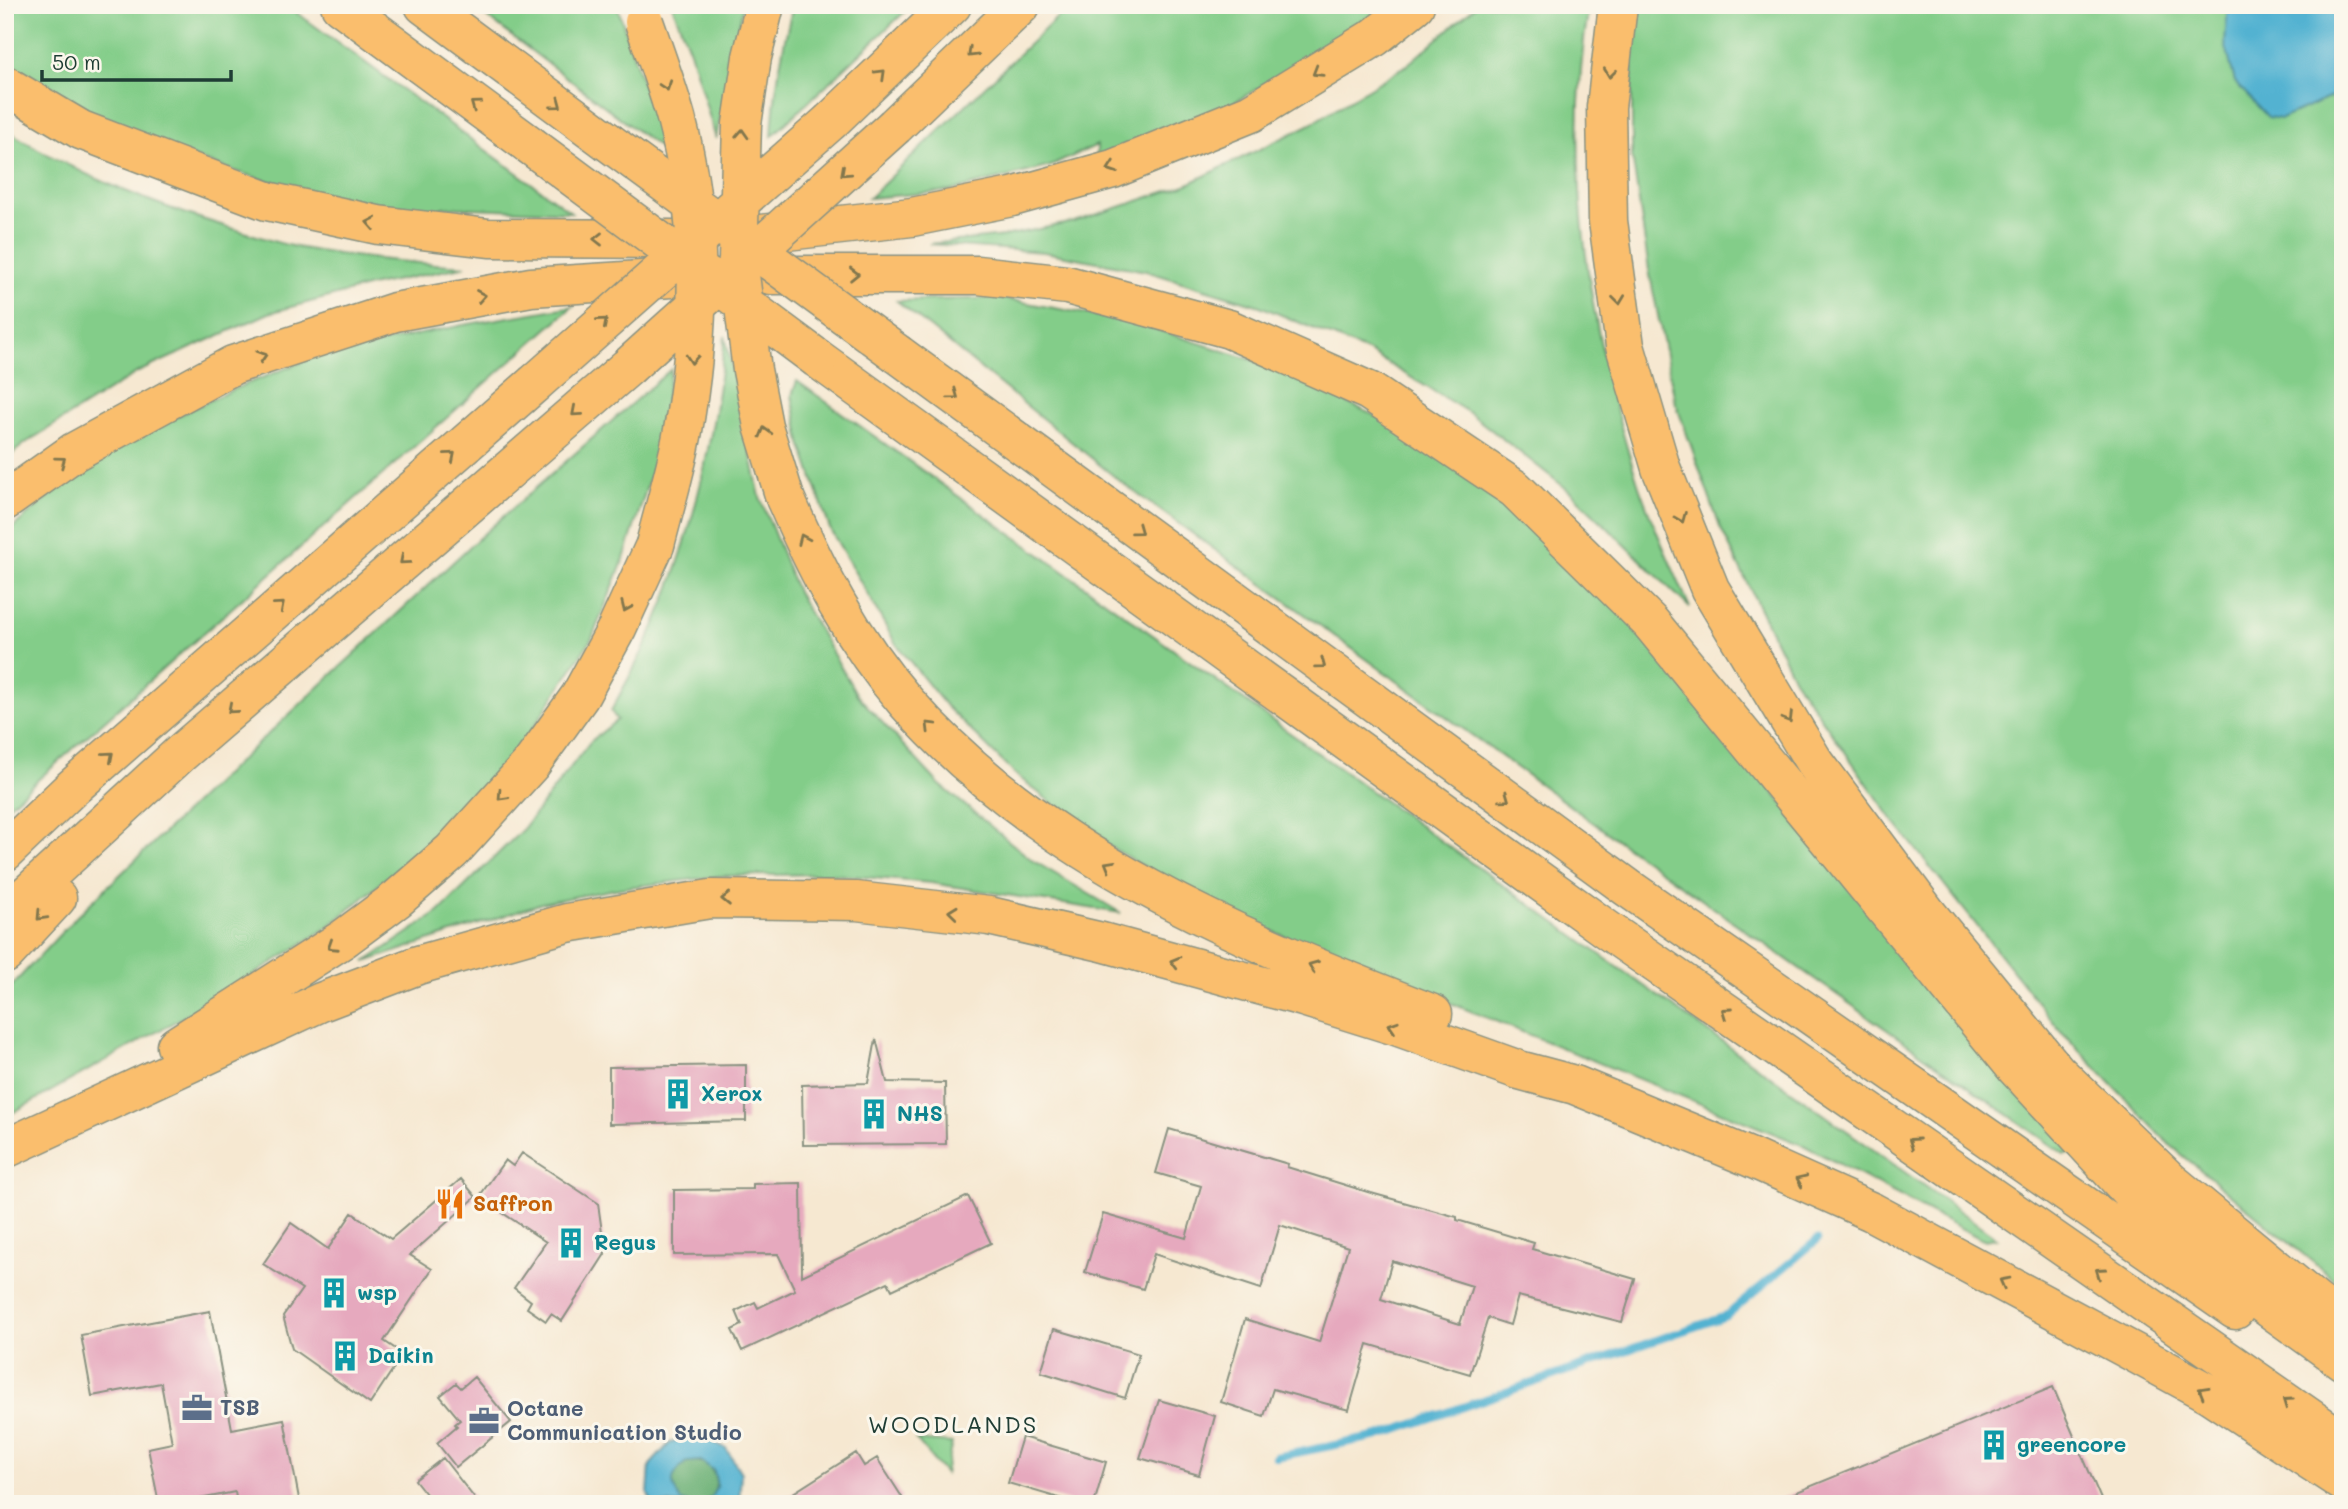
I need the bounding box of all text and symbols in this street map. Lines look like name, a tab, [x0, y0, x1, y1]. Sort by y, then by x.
scale bar	[42, 38, 231, 82]
one-way arrow	[967, 44, 980, 57]
text: 50 m	[52, 48, 101, 75]
one-way arrow	[1312, 64, 1325, 77]
one-way arrow	[1603, 68, 1618, 79]
one-way arrow	[873, 69, 886, 82]
one-way arrow	[657, 80, 672, 92]
one-way arrow	[549, 96, 562, 109]
one-way arrow	[470, 100, 483, 113]
one-way arrow	[734, 128, 749, 139]
one-way arrow	[1106, 160, 1118, 174]
one-way arrow	[840, 164, 853, 176]
one-way arrow	[365, 217, 377, 232]
one-way arrow	[592, 231, 602, 247]
one-way arrow	[849, 266, 860, 282]
one-way arrow	[475, 289, 487, 304]
one-way arrow	[1611, 294, 1626, 305]
one-way arrow	[595, 318, 608, 330]
one-way arrow	[255, 350, 267, 364]
one-way arrow	[685, 354, 700, 365]
one-way arrow	[946, 387, 959, 400]
one-way arrow	[571, 404, 584, 416]
one-way arrow	[759, 427, 774, 439]
one-way arrow	[443, 452, 456, 464]
one-way arrow	[53, 457, 66, 469]
one-way arrow	[1673, 510, 1687, 523]
one-way arrow	[1130, 521, 1142, 534]
one-way arrow	[797, 534, 811, 546]
one-way arrow	[399, 552, 412, 564]
one-way arrow	[621, 600, 635, 613]
one-way arrow	[272, 602, 285, 614]
one-way arrow	[1313, 656, 1326, 668]
one-way arrow	[227, 701, 240, 713]
one-way arrow	[1779, 710, 1792, 723]
one-way arrow	[926, 722, 938, 734]
one-way arrow	[101, 752, 114, 764]
one-way arrow	[497, 788, 510, 801]
one-way arrow	[1497, 790, 1510, 802]
one-way arrow	[1104, 860, 1117, 873]
one-way arrow	[721, 892, 732, 907]
one-way arrow	[947, 904, 959, 919]
one-way arrow	[37, 908, 49, 921]
one-way arrow	[326, 938, 339, 951]
one-way arrow	[1169, 955, 1181, 970]
one-way arrow	[1307, 960, 1319, 974]
one-way arrow	[1721, 1008, 1734, 1021]
one-way arrow	[1388, 1020, 1400, 1034]
building icon: Xerox	[661, 1077, 695, 1111]
place label: Xerox	[701, 1079, 763, 1106]
building icon: NHS	[857, 1097, 891, 1131]
place label: NHS	[897, 1099, 943, 1126]
one-way arrow	[1908, 1138, 1921, 1150]
one-way arrow	[1796, 1174, 1808, 1188]
restaurant icon: Saffron	[433, 1187, 467, 1221]
place label: Saffron	[473, 1189, 553, 1216]
building icon: Regus	[554, 1226, 588, 1260]
place label: Regus	[594, 1228, 656, 1255]
one-way arrow	[2095, 1268, 2108, 1280]
building icon: wsp	[317, 1276, 351, 1310]
one-way arrow	[1999, 1277, 2011, 1290]
place label: wsp	[357, 1278, 397, 1305]
building icon: Daikin	[328, 1339, 362, 1373]
place label: Daikin	[368, 1341, 434, 1368]
one-way arrow	[2198, 1387, 2211, 1400]
office icon: TSB	[180, 1391, 214, 1425]
place label: TSB	[220, 1393, 260, 1420]
place label: Octane Communication Studio	[507, 1394, 742, 1445]
one-way arrow	[2282, 1398, 2295, 1410]
office icon: Octane Communication Studio	[467, 1404, 501, 1438]
district label: WOODLANDS	[868, 1408, 1038, 1439]
building icon: greencore	[1977, 1428, 2011, 1462]
place label: greencore	[2017, 1430, 2126, 1457]

